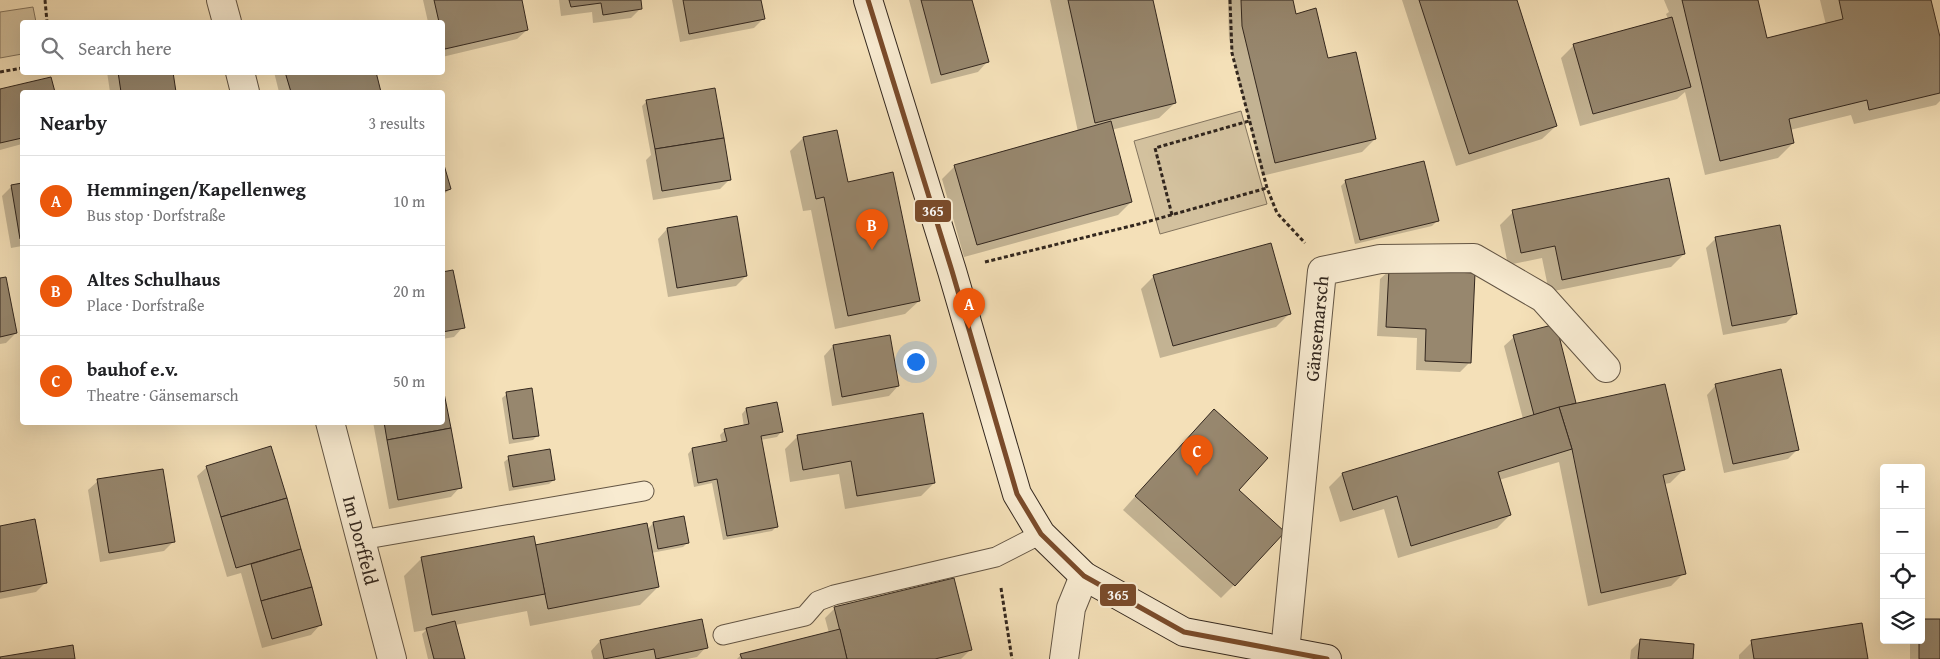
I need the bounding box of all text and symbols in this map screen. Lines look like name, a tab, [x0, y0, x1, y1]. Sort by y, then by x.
search box	[20, 20, 445, 75]
icon: search	[38, 34, 66, 62]
text: Search here	[78, 34, 172, 62]
text: Nearby	[40, 107, 107, 138]
text: 3 results	[368, 111, 425, 135]
text: Hemmingen/Kapellenweg	[87, 175, 306, 203]
text: A	[51, 189, 61, 213]
text: 10 m	[393, 189, 425, 213]
line badge: 365	[914, 199, 952, 223]
text: 365	[922, 201, 944, 221]
text: Bus stop · Dorfstraße	[87, 203, 226, 227]
pin: B	[856, 209, 888, 250]
text: Altes Schulhaus	[87, 265, 220, 293]
street label: Gänsemarsch	[1297, 274, 1336, 383]
text: B	[51, 279, 61, 303]
text: 20 m	[393, 279, 425, 303]
pin: A	[953, 288, 985, 329]
text: Place · Dorfstraße	[87, 293, 204, 317]
your location	[903, 349, 929, 375]
text: bauhof e.v.	[87, 355, 178, 383]
text: C	[51, 369, 61, 393]
text: 50 m	[393, 369, 425, 393]
text: Theatre · Gänsemarsch	[87, 383, 238, 407]
pin: C	[1181, 435, 1213, 476]
map controls	[1880, 464, 1925, 644]
button: +	[1880, 464, 1925, 509]
street label: Im Dorffeld	[336, 492, 386, 589]
button: −	[1880, 509, 1925, 554]
button: locate	[1880, 554, 1925, 599]
line badge: 365	[1099, 583, 1137, 607]
text: 365	[1107, 585, 1129, 605]
button: layers	[1880, 599, 1925, 644]

